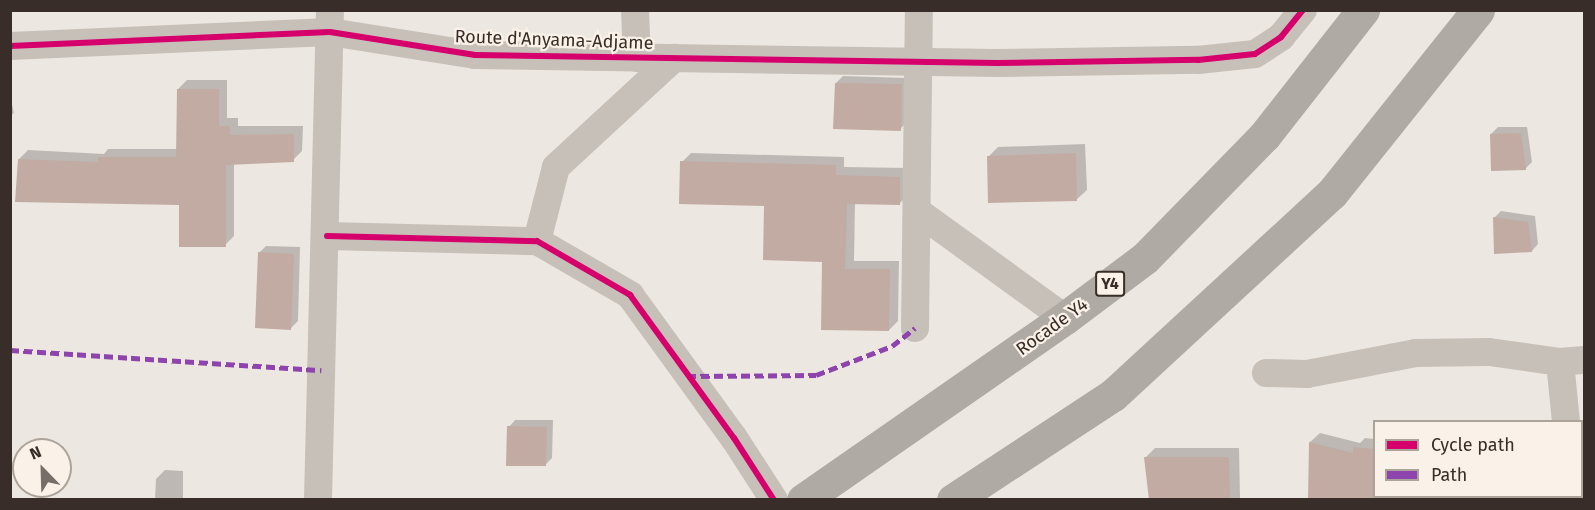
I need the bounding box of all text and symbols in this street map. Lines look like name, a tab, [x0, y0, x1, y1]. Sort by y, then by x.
street label: Route d'Anyama-Adjame	[454, 26, 654, 54]
road number: Y4	[1095, 271, 1125, 297]
street label: Rocade Y4	[1012, 294, 1092, 360]
legend	[1373, 420, 1583, 498]
text: Cycle path	[1431, 434, 1515, 456]
north arrow	[12, 438, 72, 498]
text: N	[27, 442, 44, 464]
text: Path	[1431, 464, 1467, 486]

